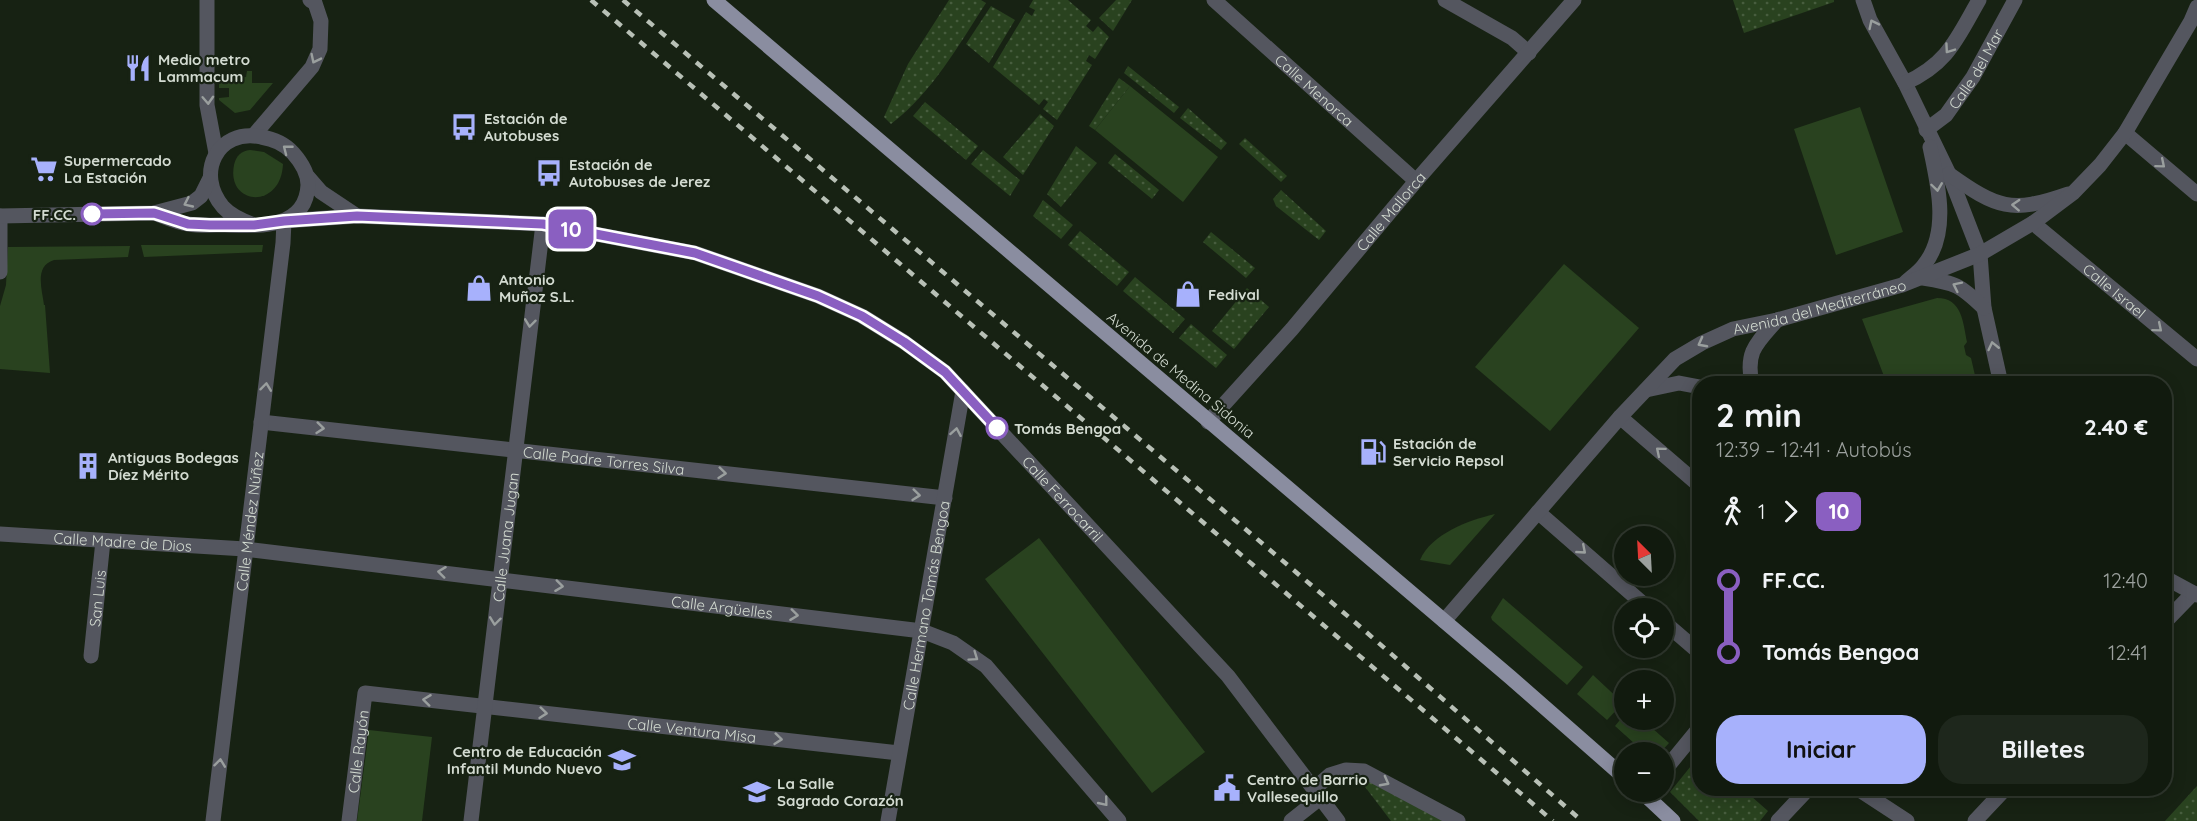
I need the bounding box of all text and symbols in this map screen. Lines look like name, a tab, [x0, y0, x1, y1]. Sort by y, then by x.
one-way arrow	[1868, 19, 1880, 30]
street label: Calle del Mar	[1944, 25, 2007, 113]
one-way arrow	[1946, 43, 1957, 54]
place label: Medio metro Lammacum	[158, 50, 250, 86]
street label: Calle Menorca	[1271, 50, 1358, 130]
restaurant icon: Medio metro Lammacum	[123, 53, 153, 83]
one-way arrow	[311, 53, 323, 64]
one-way arrow	[201, 96, 214, 105]
place label: Estación de Autobuses	[484, 109, 568, 145]
bus stop icon: Estación de Autobuses	[449, 112, 479, 142]
one-way arrow	[283, 145, 294, 156]
place label: Supermercado La Estación	[64, 151, 171, 187]
supermarket icon: Supermercado La Estación	[29, 154, 59, 184]
place label: Estación de Autobuses de Jerez	[569, 155, 710, 191]
one-way arrow	[2154, 156, 2165, 167]
bus stop icon: Estación de Autobuses de Jerez	[534, 158, 564, 188]
street label: Calle Mallorca	[1352, 168, 1429, 255]
one-way arrow	[1930, 182, 1942, 192]
one-way arrow	[183, 196, 194, 208]
one-way arrow	[2012, 199, 2021, 212]
marker: FF.CC.	[81, 203, 103, 225]
place label: FF.CC.	[33, 205, 76, 224]
line badge: 10	[544, 210, 598, 248]
text: 10	[560, 216, 582, 242]
street label: Calle Israel	[2079, 259, 2150, 322]
place label: Antonio Muñoz S.L.	[499, 270, 575, 306]
shop icon: Antonio Muñoz S.L.	[464, 273, 494, 303]
street label: Avenida del Mediterráneo	[1731, 275, 1908, 338]
shop icon: Fedival	[1173, 279, 1203, 309]
one-way arrow	[1952, 282, 1963, 294]
place label: Fedival	[1208, 285, 1260, 304]
street label: Avenida de Medina Sidonia	[1103, 308, 1259, 442]
one-way arrow	[525, 319, 537, 328]
one-way arrow	[2152, 320, 2163, 331]
one-way arrow	[1697, 336, 1708, 348]
one-way arrow	[1987, 341, 2000, 351]
one-way arrow	[259, 382, 271, 391]
text: 2 min	[1716, 394, 1802, 435]
text: 2.40 €	[2084, 413, 2148, 441]
marker: Tomás Bengoa	[986, 417, 1008, 439]
place label: Tomás Bengoa	[1014, 419, 1121, 438]
one-way arrow	[315, 421, 324, 434]
one-way arrow	[949, 428, 962, 438]
place label: Estación de Servicio Repsol	[1393, 434, 1504, 470]
fuel station icon: Estación de Servicio Repsol	[1358, 437, 1388, 467]
text: 12:39 – 12:41 · Autobús	[1716, 437, 1912, 462]
street label: Calle Padre Torres Silva	[522, 442, 686, 479]
place label: Antiguas Bodegas Díez Mérito	[108, 448, 239, 484]
one-way arrow	[1655, 448, 1666, 459]
street label: Calle Méndez Núñez	[231, 450, 267, 592]
building icon: Antiguas Bodegas Díez Mérito	[73, 451, 103, 481]
street label: Calle Ferrocarril	[1018, 452, 1108, 546]
one-way arrow	[717, 466, 727, 479]
street label: Calle Juana Jugan	[488, 471, 522, 603]
one-way arrow	[911, 488, 920, 500]
icon: walk	[1716, 495, 1749, 528]
icon: forward	[1774, 495, 1807, 528]
text: 10	[1828, 498, 1849, 524]
street label: Calle Hermano Tomás Bengoa	[898, 499, 953, 711]
text: 1	[1758, 499, 1765, 524]
north arrow	[1614, 526, 1674, 586]
map controls	[1614, 526, 1674, 802]
street label: Calle Madre de Dios	[53, 528, 193, 555]
one-way arrow	[1575, 543, 1586, 554]
one-way arrow	[438, 566, 447, 578]
text: FF.CC.	[1762, 566, 1825, 594]
text: 12:40	[2103, 568, 2148, 593]
street label: San Luis	[85, 569, 109, 628]
one-way arrow	[554, 579, 563, 591]
street label: Calle Argüelles	[670, 591, 774, 622]
button: locate	[1614, 598, 1674, 658]
one-way arrow	[789, 608, 798, 621]
one-way arrow	[490, 617, 502, 626]
text: Tomás Bengoa	[1762, 638, 1919, 666]
text: 12:41	[2108, 640, 2148, 665]
one-way arrow	[967, 650, 978, 661]
button: +	[1614, 670, 1674, 730]
one-way arrow	[422, 694, 431, 707]
one-way arrow	[538, 706, 547, 719]
street label: Calle Rayón	[343, 709, 372, 794]
street label: Calle Ventura Misa	[627, 713, 757, 746]
button: Iniciar	[1716, 715, 1926, 784]
button: Billetes	[1938, 715, 2148, 784]
one-way arrow	[774, 732, 783, 745]
place label: Centro de Educación Infantil Mundo Nuevo	[447, 742, 602, 778]
button: −	[1614, 742, 1674, 802]
school or university icon: Centro de Educación Infantil Mundo Nuevo	[607, 745, 637, 775]
one-way arrow	[213, 758, 226, 767]
place label: Centro de Barrio Vallesequillo	[1247, 770, 1368, 806]
public building icon: Centro de Barrio Vallesequillo	[1212, 773, 1242, 803]
place label: La Salle Sagrado Corazón	[777, 774, 904, 810]
one-way arrow	[1379, 775, 1389, 786]
school or university icon: La Salle Sagrado Corazón	[742, 777, 772, 807]
one-way arrow	[1096, 795, 1107, 806]

